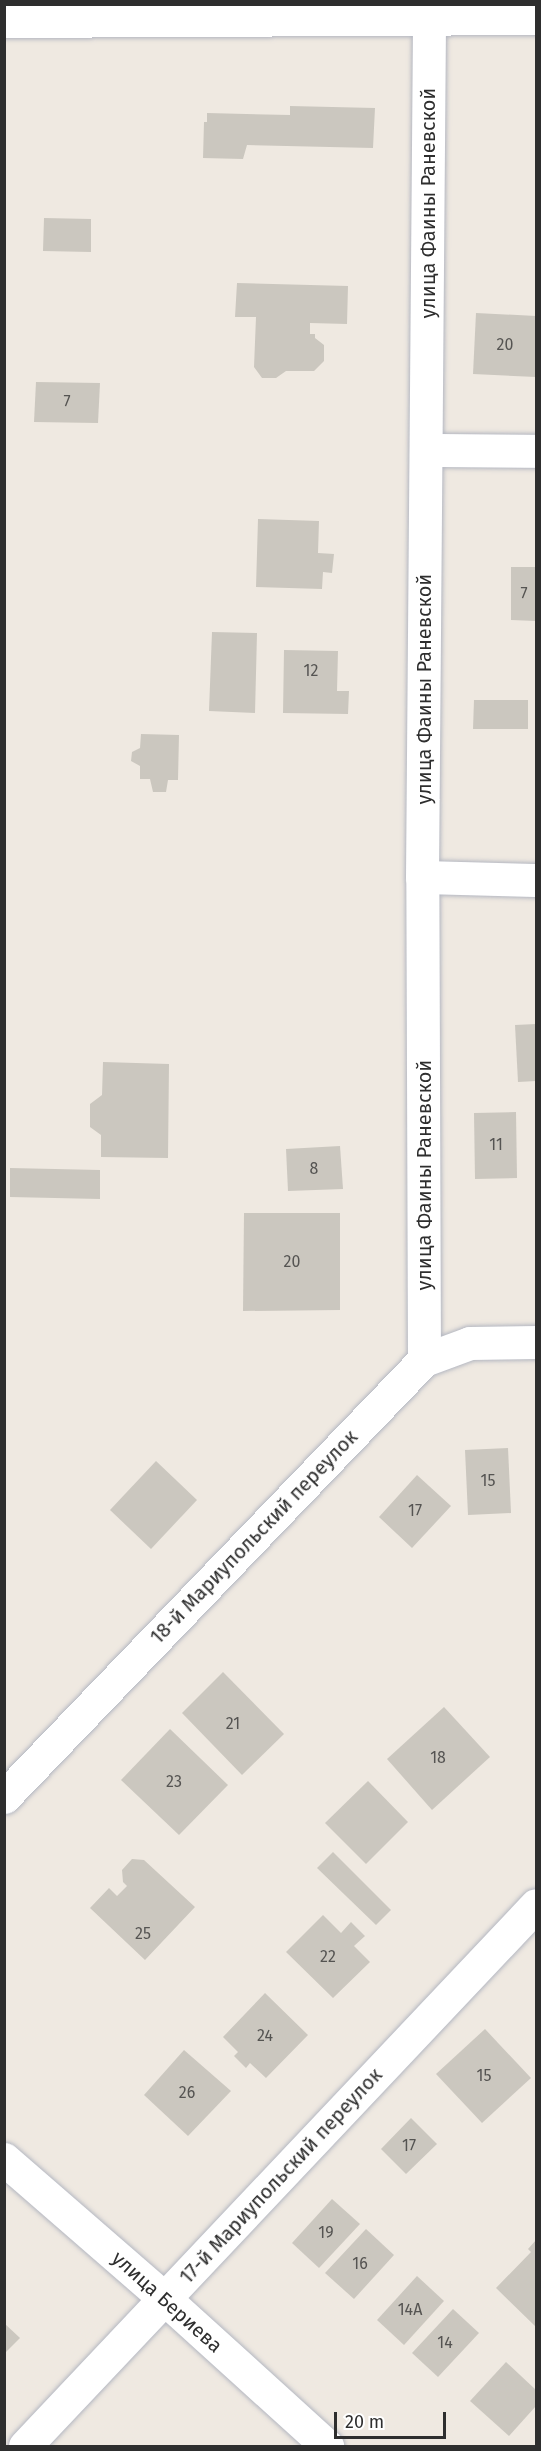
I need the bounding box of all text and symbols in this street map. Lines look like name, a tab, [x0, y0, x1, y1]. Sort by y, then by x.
street label: улица Фаины Раневской	[416, 88, 440, 318]
house number: 20	[497, 335, 513, 355]
house number: 7	[63, 392, 71, 412]
street label: улица Фаины Раневской	[412, 574, 436, 804]
house number: 7	[520, 584, 528, 604]
house number: 12	[304, 661, 318, 681]
street label: улица Фаины Раневской	[412, 1060, 436, 1290]
house number: 11	[489, 1135, 503, 1155]
house number: 8	[310, 1159, 318, 1179]
house number: 20	[284, 1252, 300, 1272]
street label: 18-й Мариупольский переулок	[145, 1425, 363, 1649]
house number: 15	[481, 1471, 495, 1491]
house number: 17	[408, 1501, 422, 1521]
house number: 21	[226, 1714, 240, 1734]
house number: 18	[430, 1748, 446, 1768]
house number: 23	[166, 1772, 182, 1792]
house number: 25	[135, 1924, 151, 1944]
house number: 22	[320, 1947, 336, 1967]
house number: 24	[257, 2026, 273, 2046]
street label: 17-й Мариупольский переулок	[175, 2063, 387, 2289]
house number: 15	[477, 2066, 491, 2086]
house number: 26	[179, 2083, 195, 2103]
house number: 17	[402, 2136, 416, 2156]
house number: 19	[318, 2223, 334, 2243]
street label: улица Бериева	[107, 2246, 227, 2358]
house number: 16	[352, 2254, 368, 2274]
house number: 14А	[398, 2300, 422, 2320]
house number: 14	[437, 2333, 453, 2353]
scale bar	[337, 2400, 450, 2438]
text: 20 m	[345, 2411, 384, 2433]

